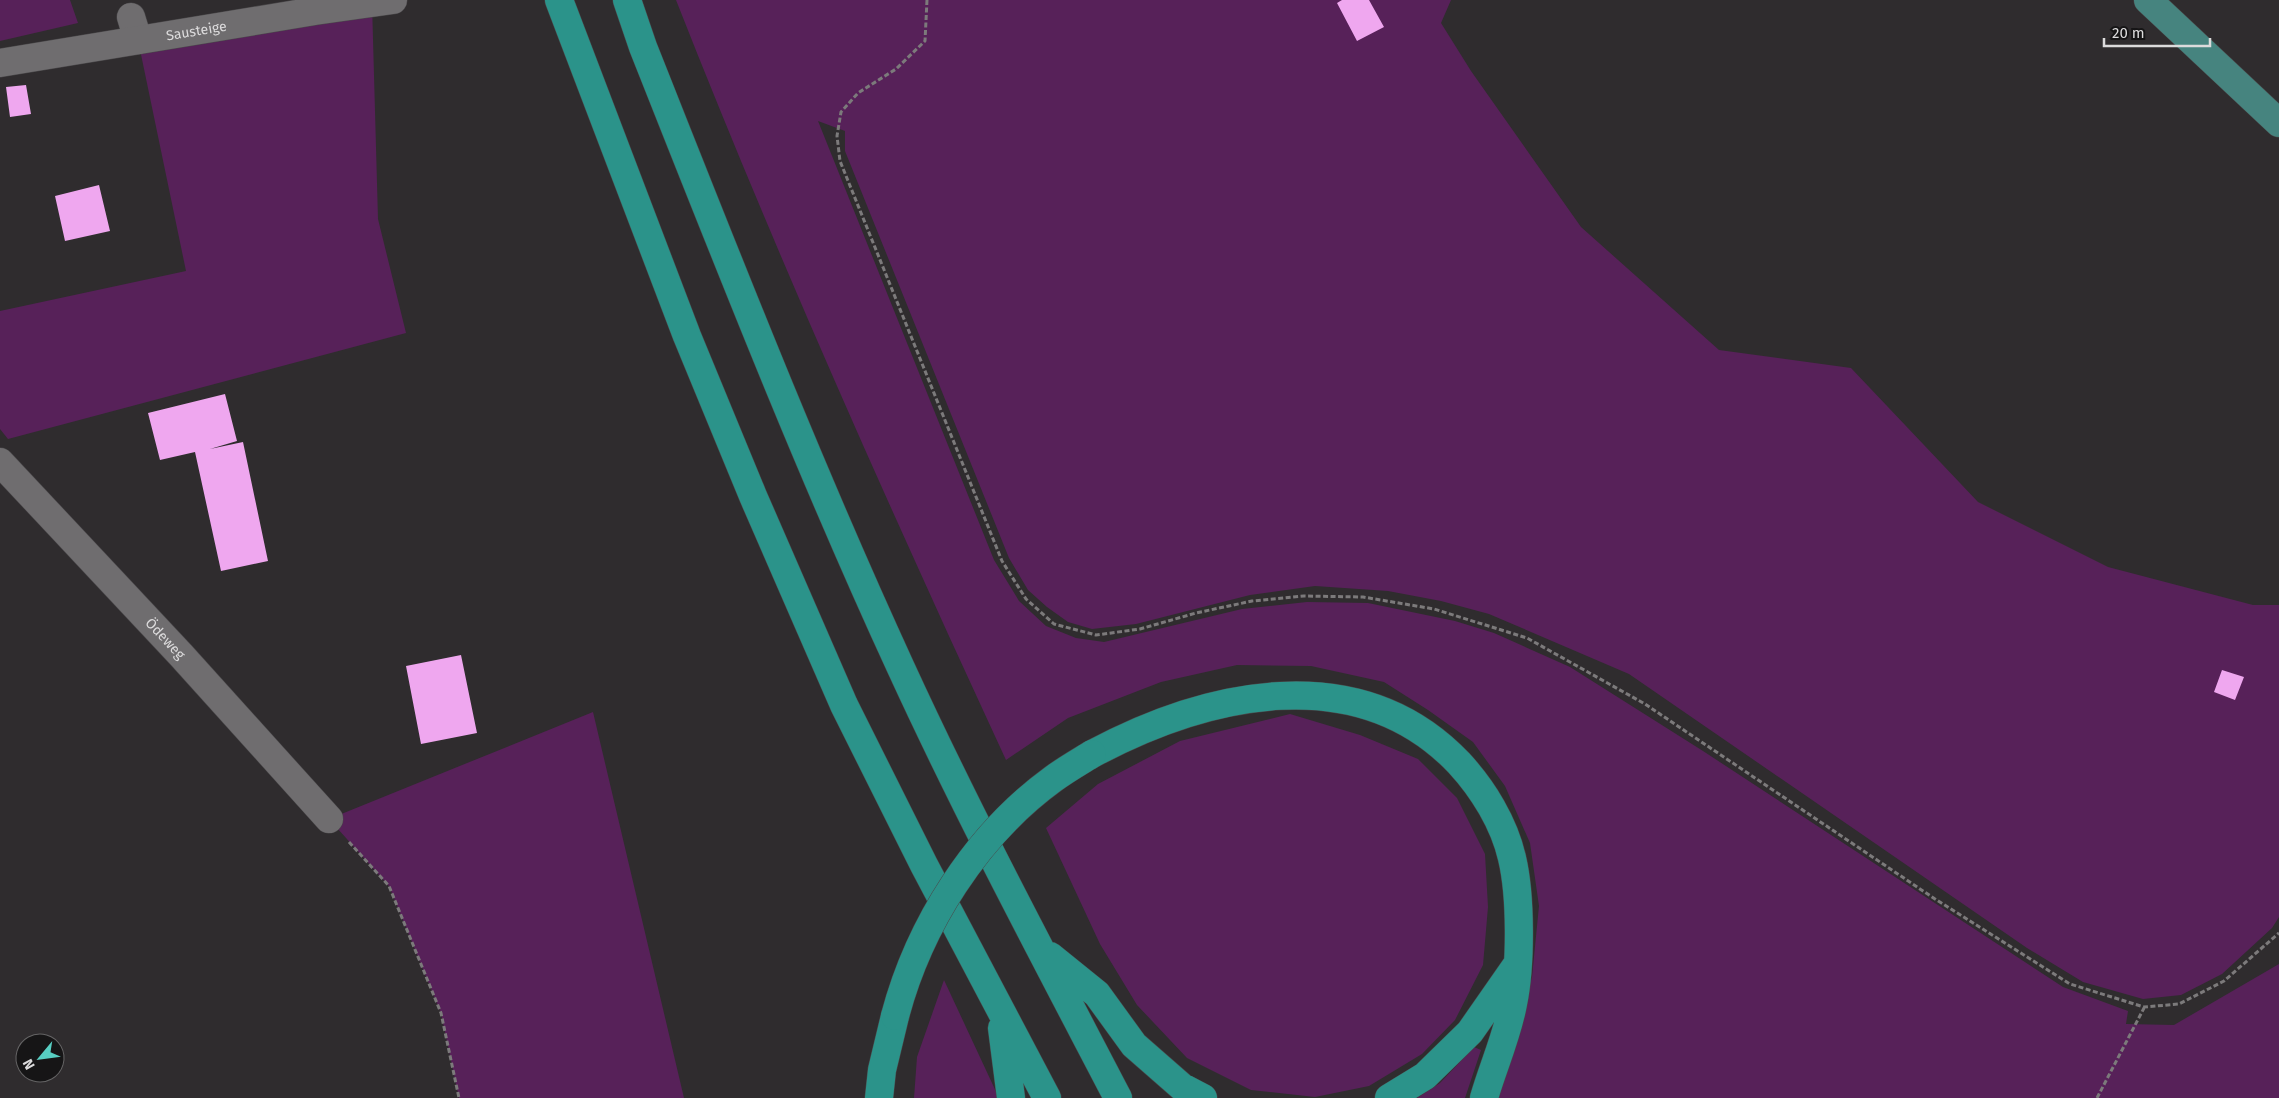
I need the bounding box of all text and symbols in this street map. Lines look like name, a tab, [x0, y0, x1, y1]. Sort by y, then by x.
scale bar	[2104, 15, 2210, 47]
street label: Sausteige	[165, 17, 228, 44]
text: 20 m	[2112, 24, 2145, 42]
street label: Ödeweg	[142, 614, 190, 663]
north arrow	[15, 1033, 65, 1083]
text: N	[19, 1056, 39, 1072]

